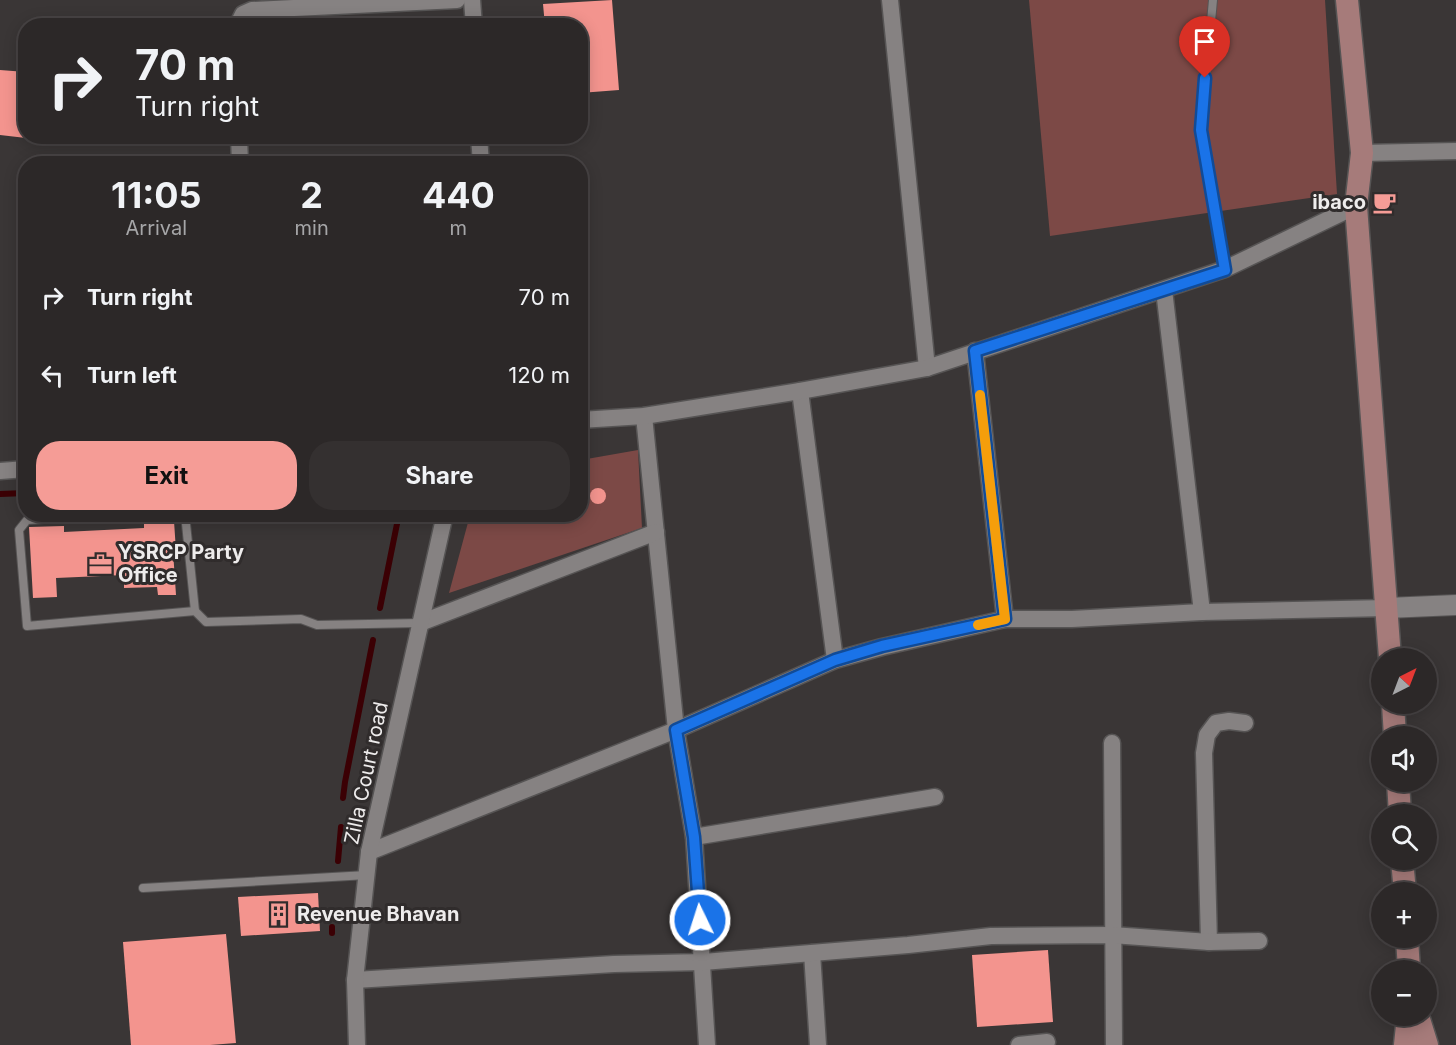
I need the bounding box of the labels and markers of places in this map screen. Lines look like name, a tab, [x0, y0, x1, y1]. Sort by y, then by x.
pin	[1179, 16, 1230, 78]
cafe icon: ibaco	[1371, 189, 1397, 215]
place label: ibaco	[1312, 190, 1366, 214]
place label: YSRCP Party Office	[118, 540, 244, 587]
office icon: YSRCP Party Office	[87, 551, 113, 577]
building icon: Revenue Bhavan	[266, 901, 292, 927]
place label: Revenue Bhavan	[297, 902, 459, 926]

